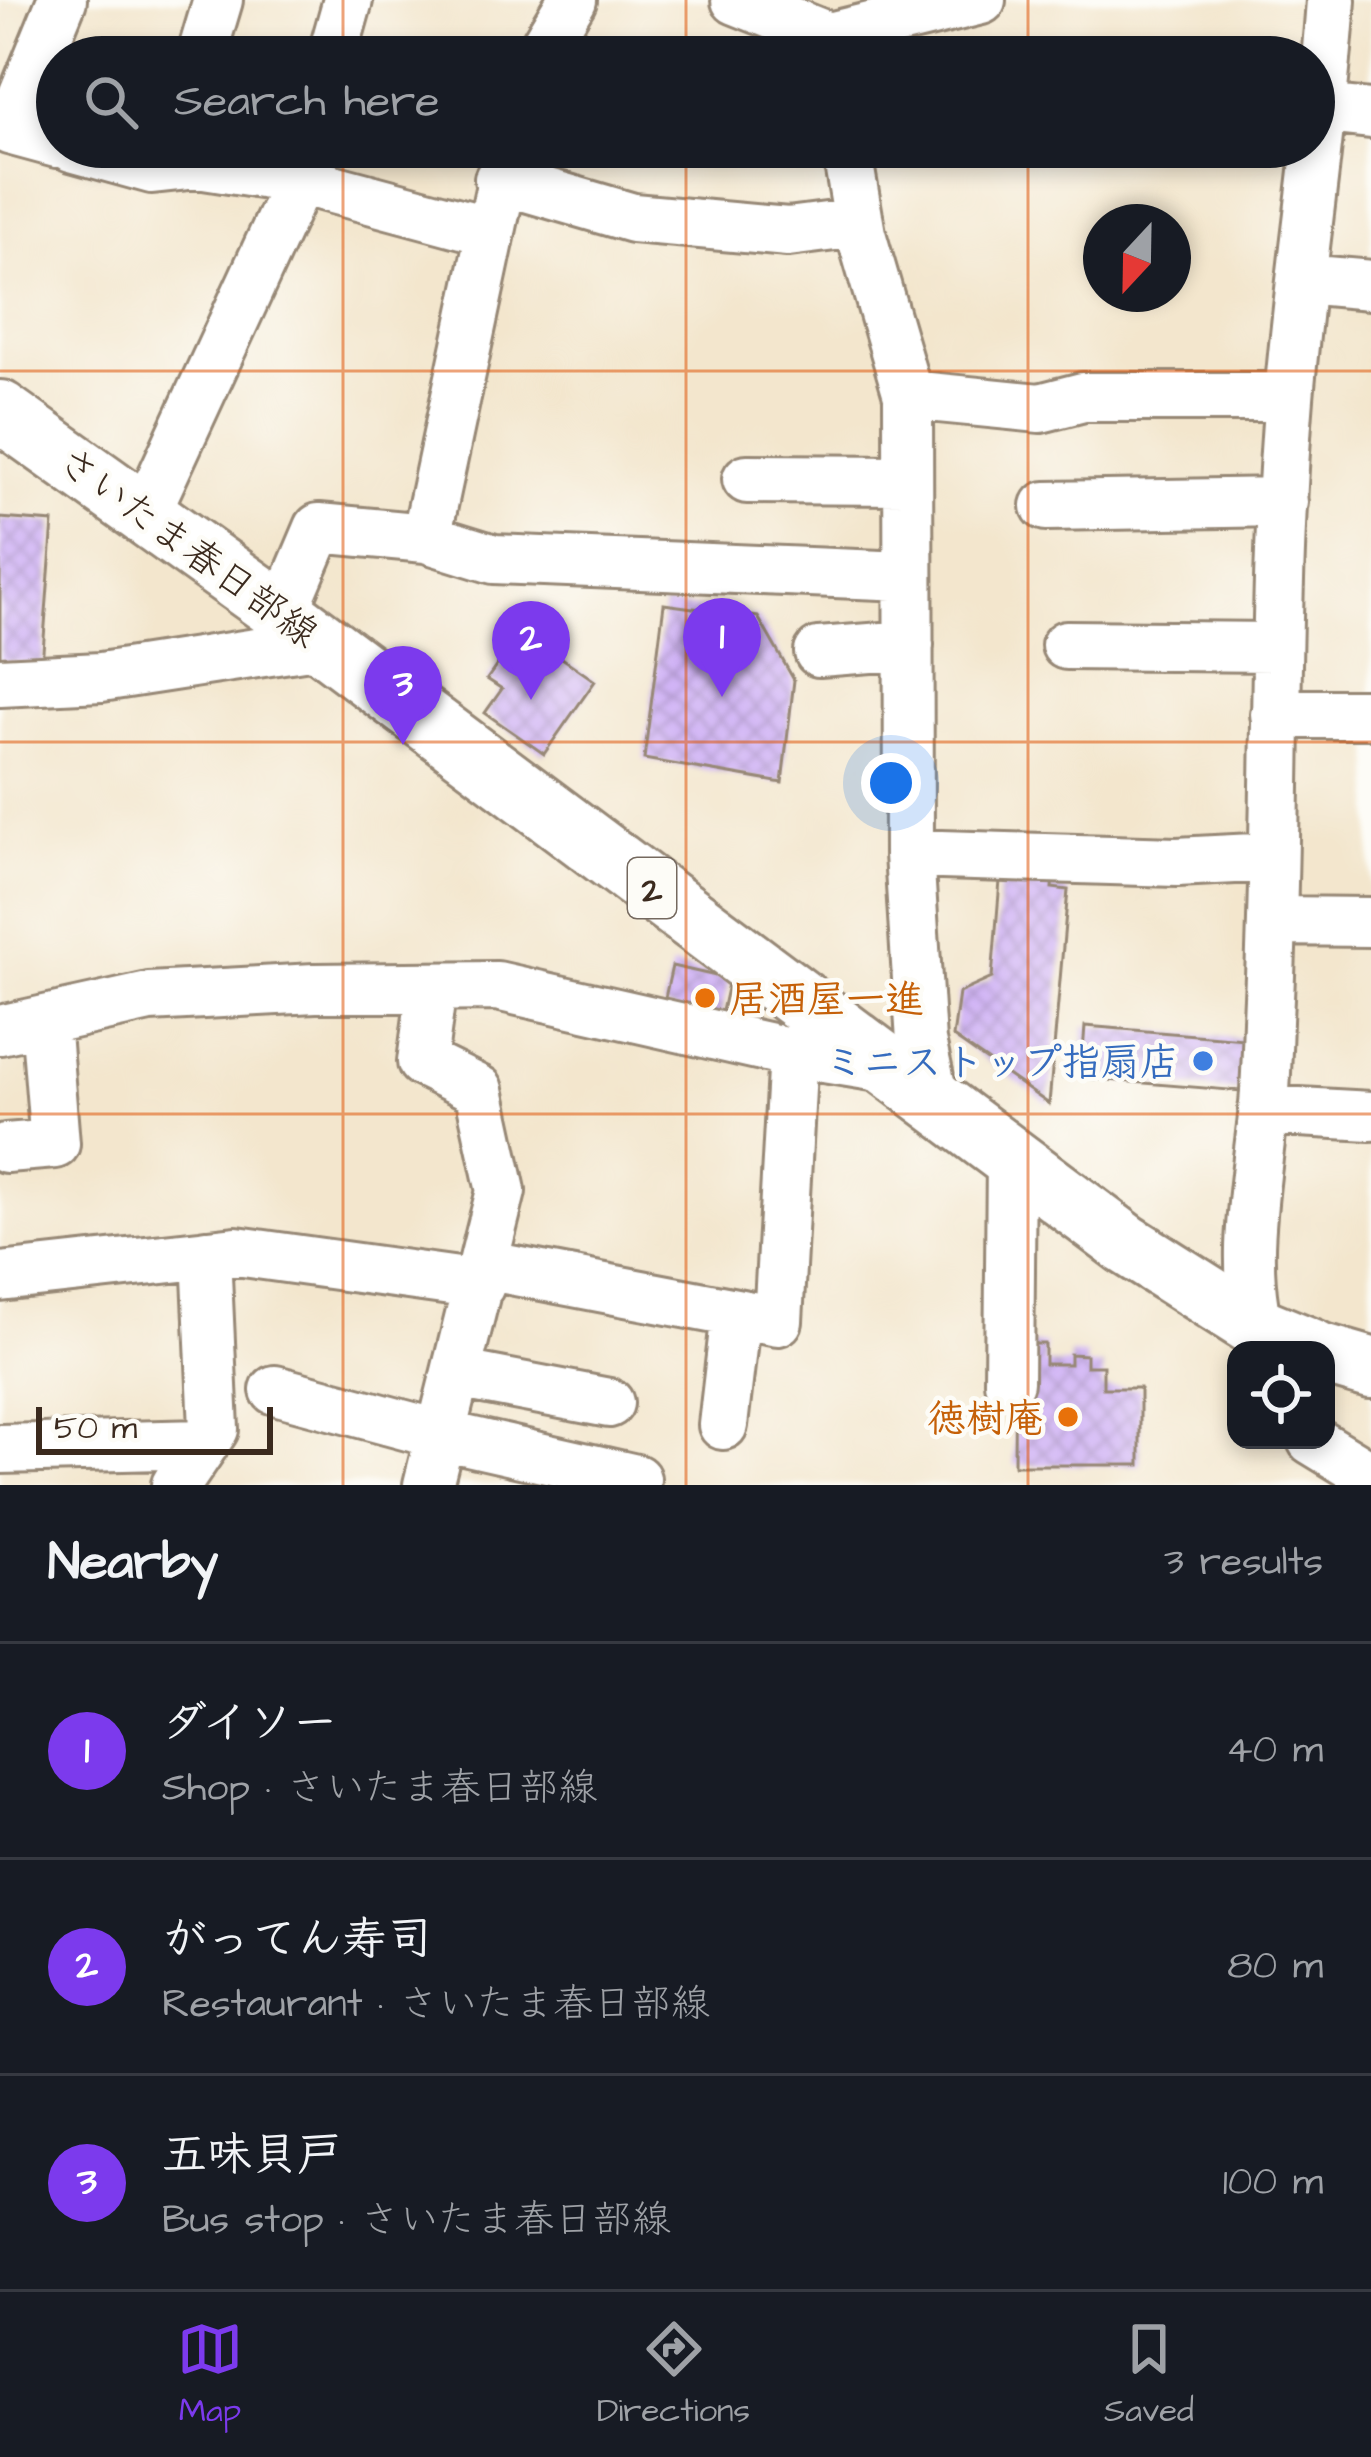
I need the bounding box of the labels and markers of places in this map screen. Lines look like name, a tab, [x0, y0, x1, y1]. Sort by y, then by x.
pin: 1	[683, 598, 761, 697]
pin: 2	[492, 601, 570, 700]
pin: 3	[364, 646, 442, 745]
place label: 居酒屋一進	[729, 974, 924, 1028]
marker: 居酒屋一進	[692, 985, 718, 1011]
place label: ミニストップ指扇店	[824, 1037, 1179, 1091]
marker: ミニストップ指扇店	[1190, 1048, 1216, 1074]
place label: 徳樹庵	[927, 1393, 1044, 1447]
marker: 徳樹庵	[1055, 1404, 1081, 1430]

